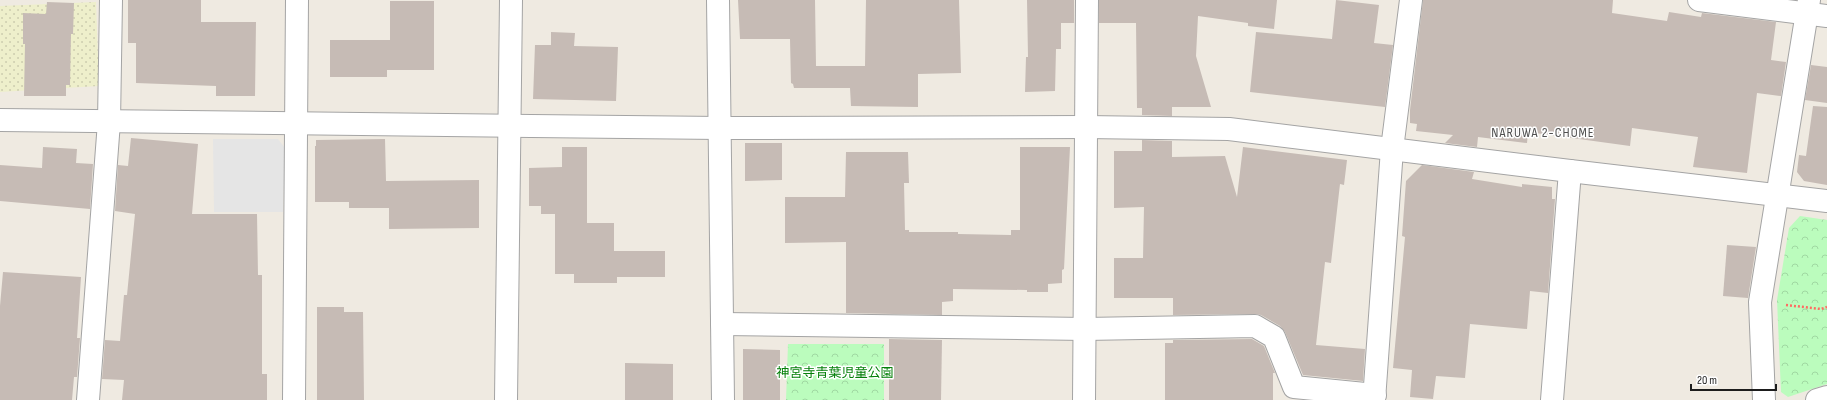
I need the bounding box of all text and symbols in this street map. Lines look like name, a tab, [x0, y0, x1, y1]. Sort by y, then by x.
district label: NARUWA 2-CHOME	[1491, 124, 1595, 141]
park label: 神宮寺青葉児童公園	[776, 365, 894, 381]
scale bar	[1691, 366, 1776, 392]
text: 20 m	[1697, 373, 1717, 388]

